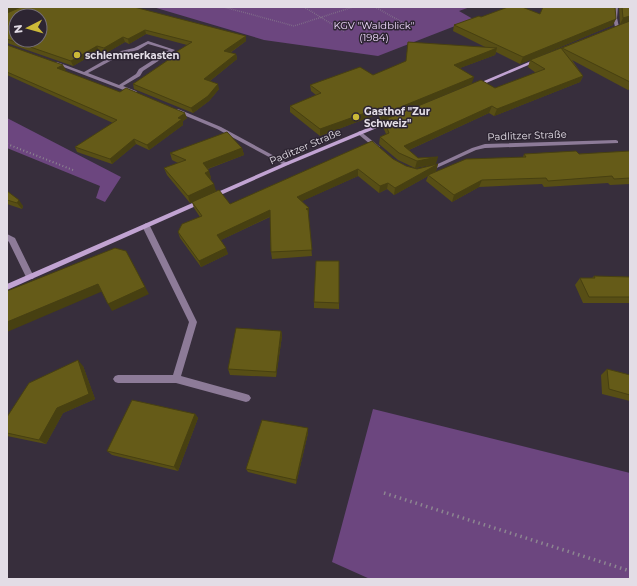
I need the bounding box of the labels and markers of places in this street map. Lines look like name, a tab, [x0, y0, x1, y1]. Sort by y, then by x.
place label: schlemmerkasten	[85, 49, 179, 62]
marker: schlemmerkasten	[72, 50, 82, 60]
place label: Gasthof "Zur Schweiz"	[364, 105, 431, 130]
marker: Gasthof "Zur Schweiz"	[351, 112, 361, 122]

